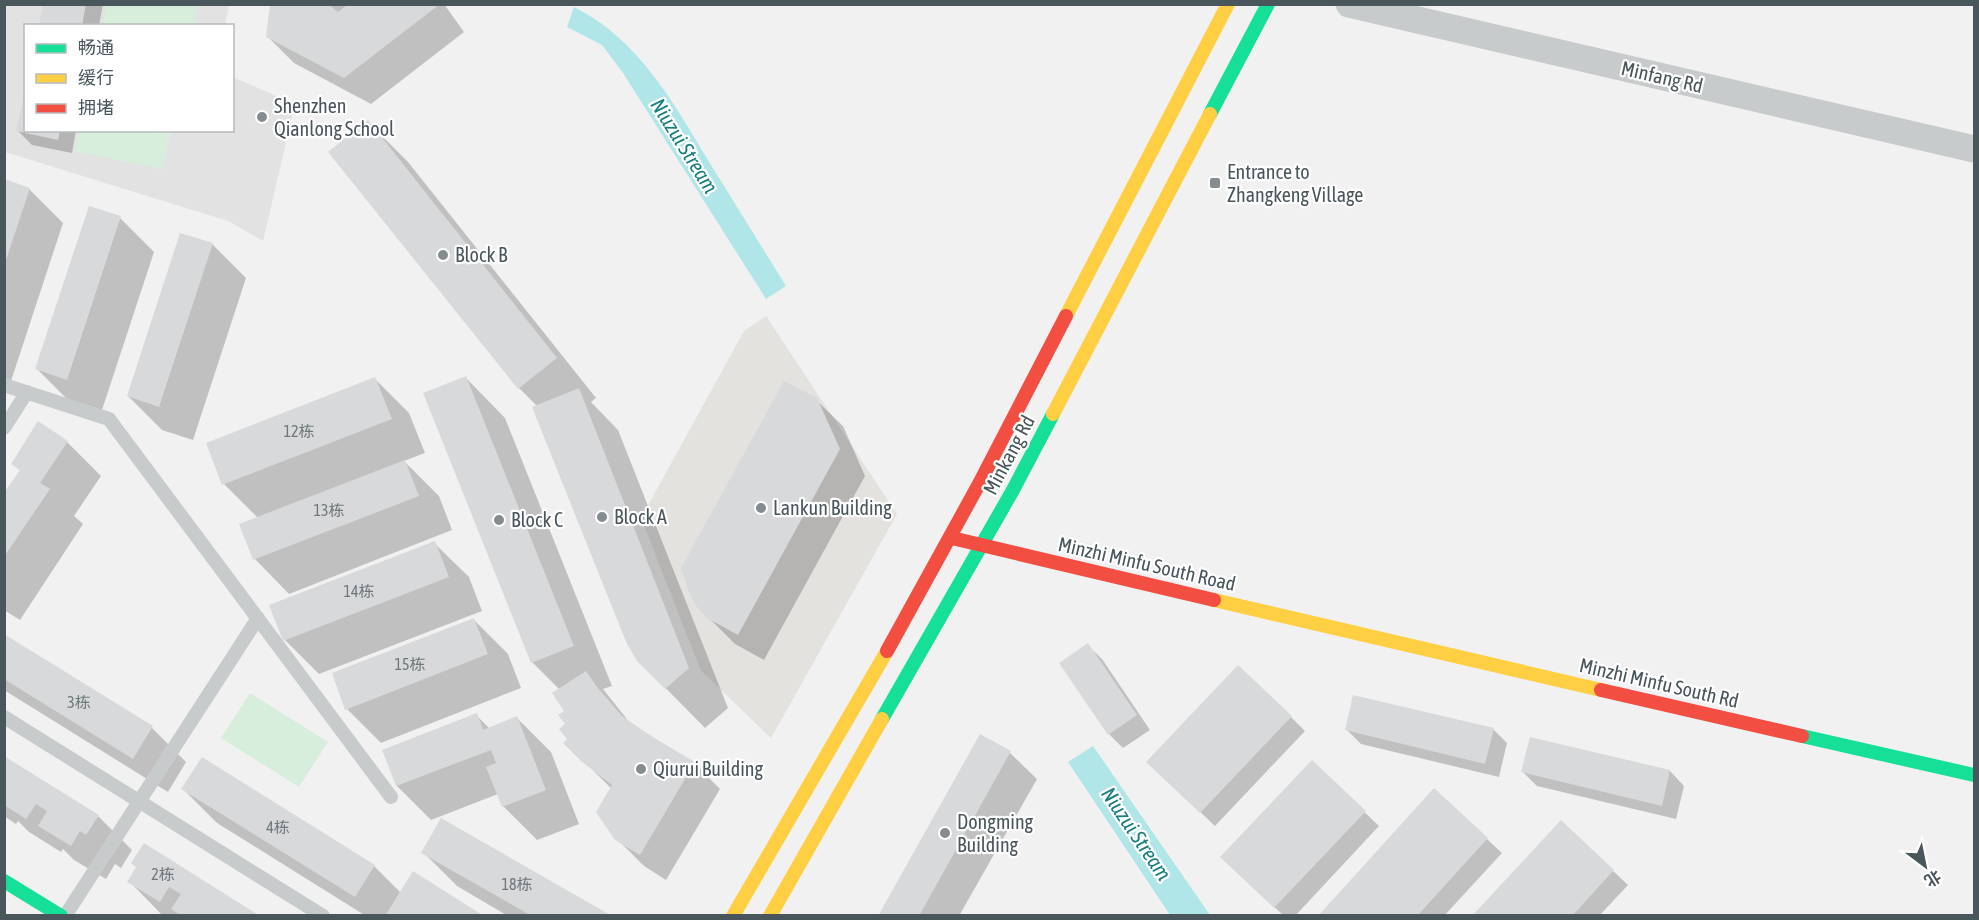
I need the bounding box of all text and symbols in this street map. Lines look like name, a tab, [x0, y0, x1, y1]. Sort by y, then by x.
legend	[24, 24, 234, 132]
text: 畅通	[78, 37, 114, 58]
street label: Minfang Rd	[1619, 56, 1705, 97]
text: 缓行	[78, 67, 114, 88]
place label: Shenzhen Qianlong School	[274, 94, 395, 140]
water label: Niuzui Stream	[646, 94, 723, 197]
text: 拥堵	[78, 97, 114, 118]
marker: Shenzhen Qianlong School	[255, 110, 269, 124]
place label: Entrance to Zhangkeng Village	[1227, 160, 1363, 206]
marker: Entrance to Zhangkeng Village	[1208, 176, 1222, 190]
place label: Block B	[455, 243, 508, 266]
marker: Block B	[436, 248, 450, 262]
street label: Minkang Rd	[978, 411, 1039, 498]
house number: 12栋	[283, 422, 315, 440]
place label: Lankun Building	[773, 496, 892, 519]
house number: 13栋	[313, 501, 345, 519]
marker: Lankun Building	[754, 501, 768, 515]
place label: Block A	[614, 505, 667, 528]
place label: Block C	[511, 508, 563, 531]
marker: Block A	[595, 510, 609, 524]
marker: Block C	[492, 513, 506, 527]
street label: Minzhi Minfu South Road	[1056, 532, 1238, 595]
house number: 14栋	[343, 582, 375, 600]
street label: Minzhi Minfu South Rd	[1577, 653, 1741, 712]
house number: 15栋	[394, 655, 426, 673]
house number: 3栋	[67, 693, 91, 711]
place label: Qiurui Building	[653, 757, 763, 780]
marker: Qiurui Building	[634, 762, 648, 776]
water label: Niuzui Stream	[1097, 782, 1177, 885]
place label: Dongming Building	[957, 810, 1034, 856]
house number: 4栋	[266, 818, 290, 836]
marker: Dongming Building	[938, 826, 952, 840]
north arrow	[1895, 836, 1955, 896]
house number: 2栋	[151, 865, 175, 883]
text: 北	[1921, 867, 1945, 891]
house number: 18栋	[501, 875, 533, 893]

